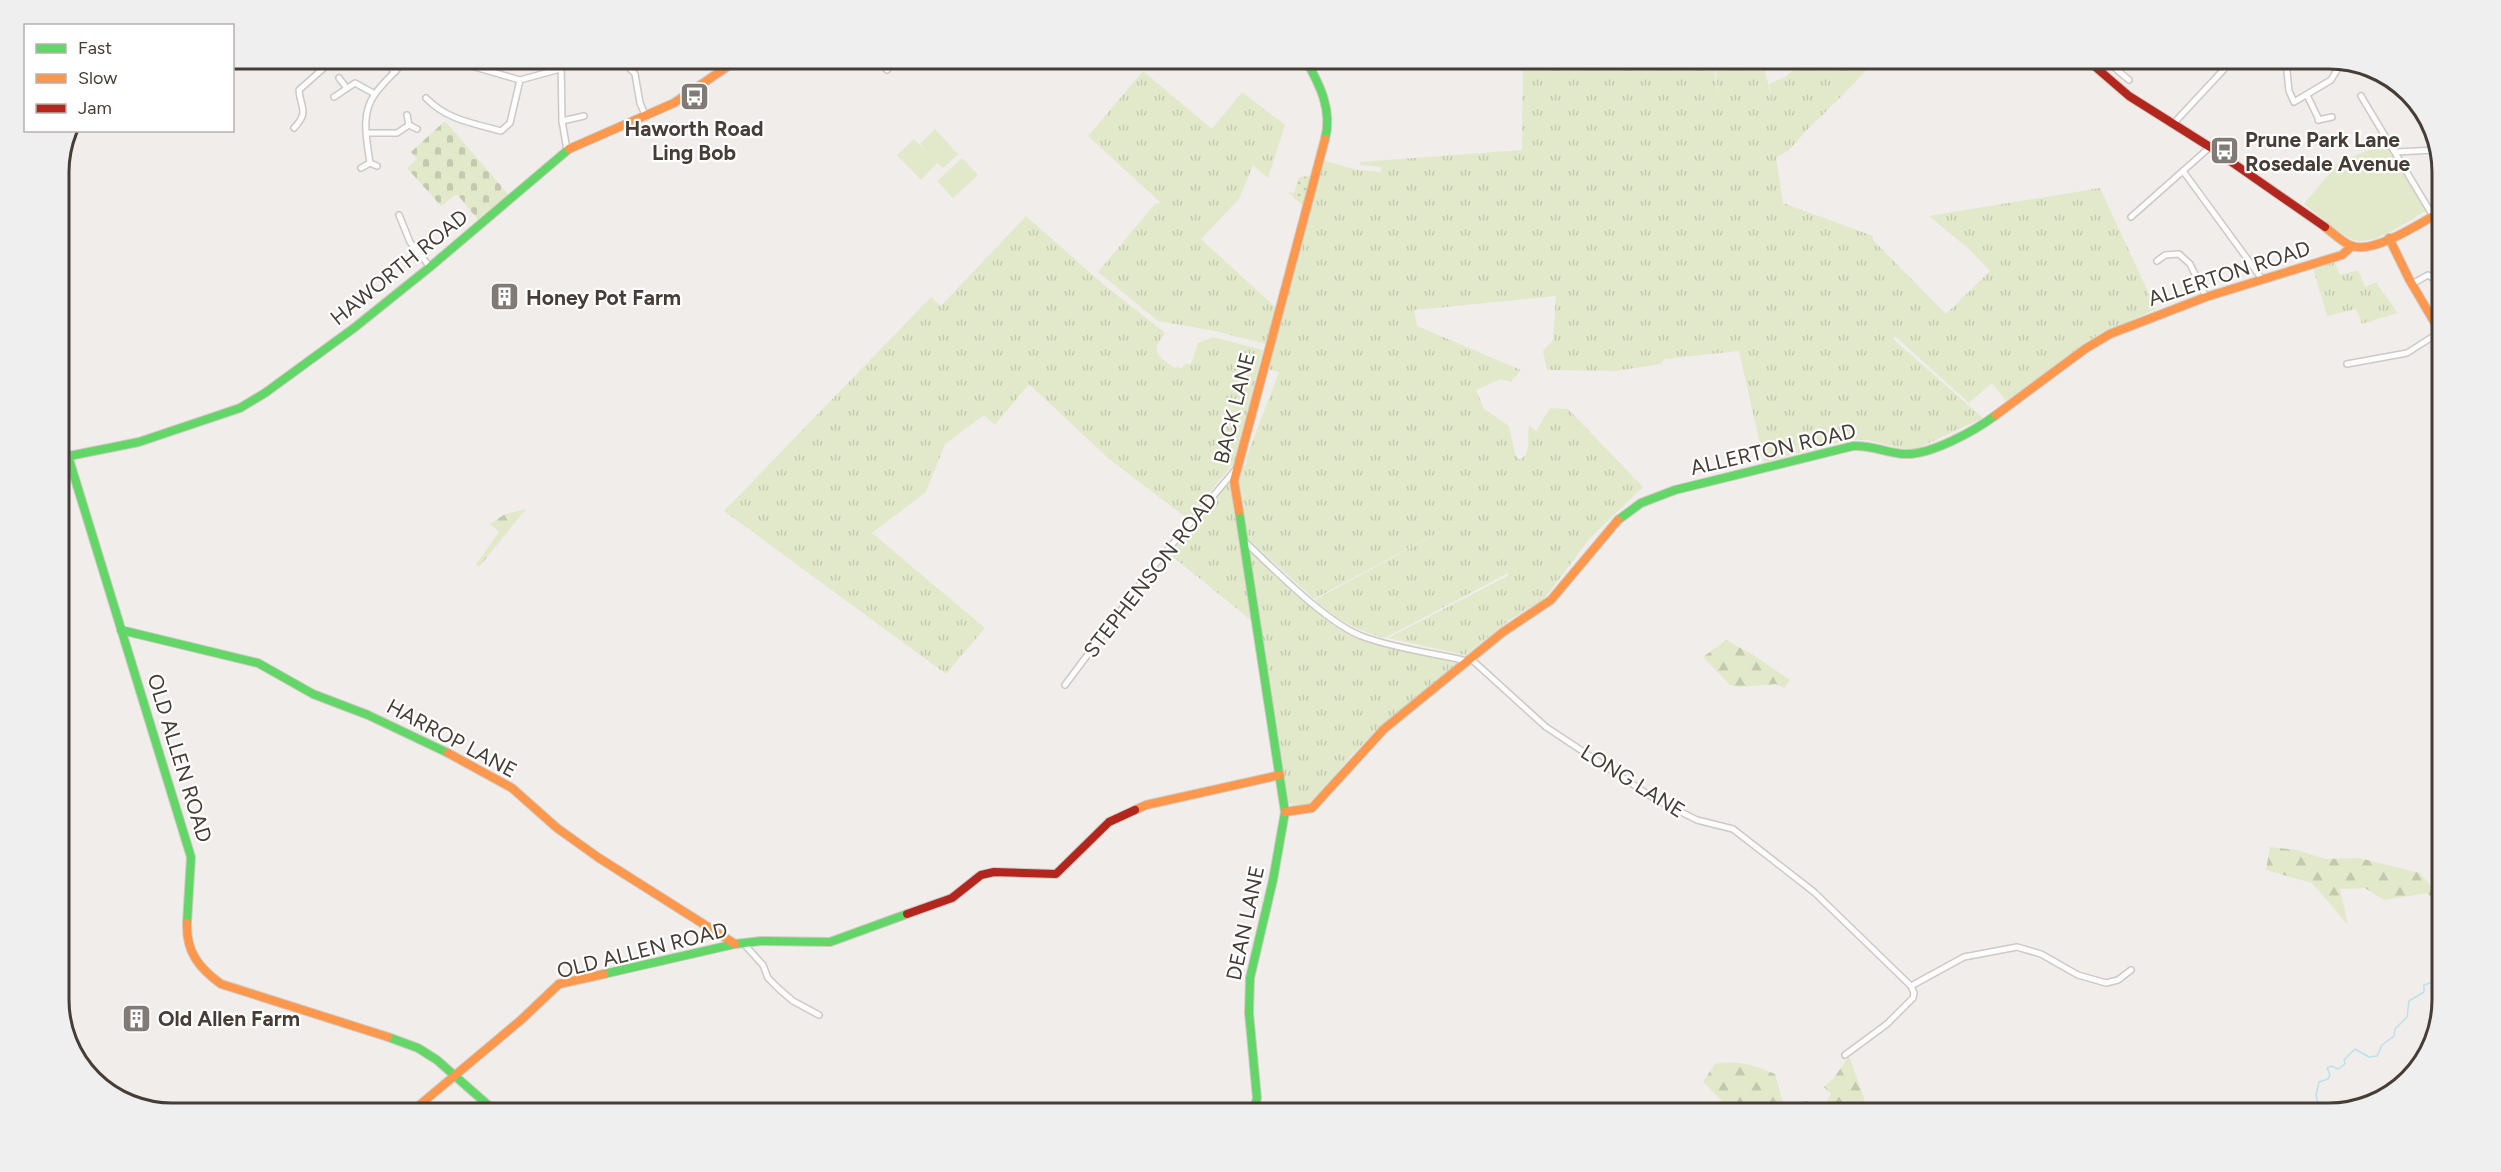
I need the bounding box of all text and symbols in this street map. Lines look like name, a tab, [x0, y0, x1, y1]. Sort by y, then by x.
legend	[24, 24, 234, 132]
text: Fast	[78, 37, 112, 59]
text: Slow	[78, 67, 117, 89]
bus stop icon: Haworth Road Ling Bob	[678, 81, 710, 113]
text: Jam	[78, 97, 112, 119]
place label: Haworth Road Ling Bob	[625, 116, 763, 165]
place label: Prune Park Lane Rosedale Avenue	[2245, 127, 2411, 176]
bus stop icon: Prune Park Lane Rosedale Avenue	[2208, 135, 2240, 167]
street label: HAWORTH ROAD	[325, 204, 473, 330]
street label: ALLERTON ROAD	[2145, 235, 2313, 311]
building icon: Honey Pot Farm	[489, 281, 521, 313]
place label: Honey Pot Farm	[526, 285, 681, 310]
street label: BACK LANE	[1208, 350, 1260, 466]
street label: ALLERTON ROAD	[1688, 418, 1858, 480]
street label: STEPHENSON ROAD	[1078, 488, 1222, 662]
street label: OLD ALLEN ROAD	[142, 671, 218, 845]
street label: HARROP LANE	[383, 693, 521, 783]
street label: LONG LANE	[1576, 739, 1690, 823]
street label: DEAN LANE	[1221, 863, 1269, 983]
street label: OLD ALLEN ROAD	[554, 917, 730, 983]
building icon: Old Allen Farm	[121, 1002, 153, 1034]
place label: Old Allen Farm	[158, 1006, 300, 1031]

